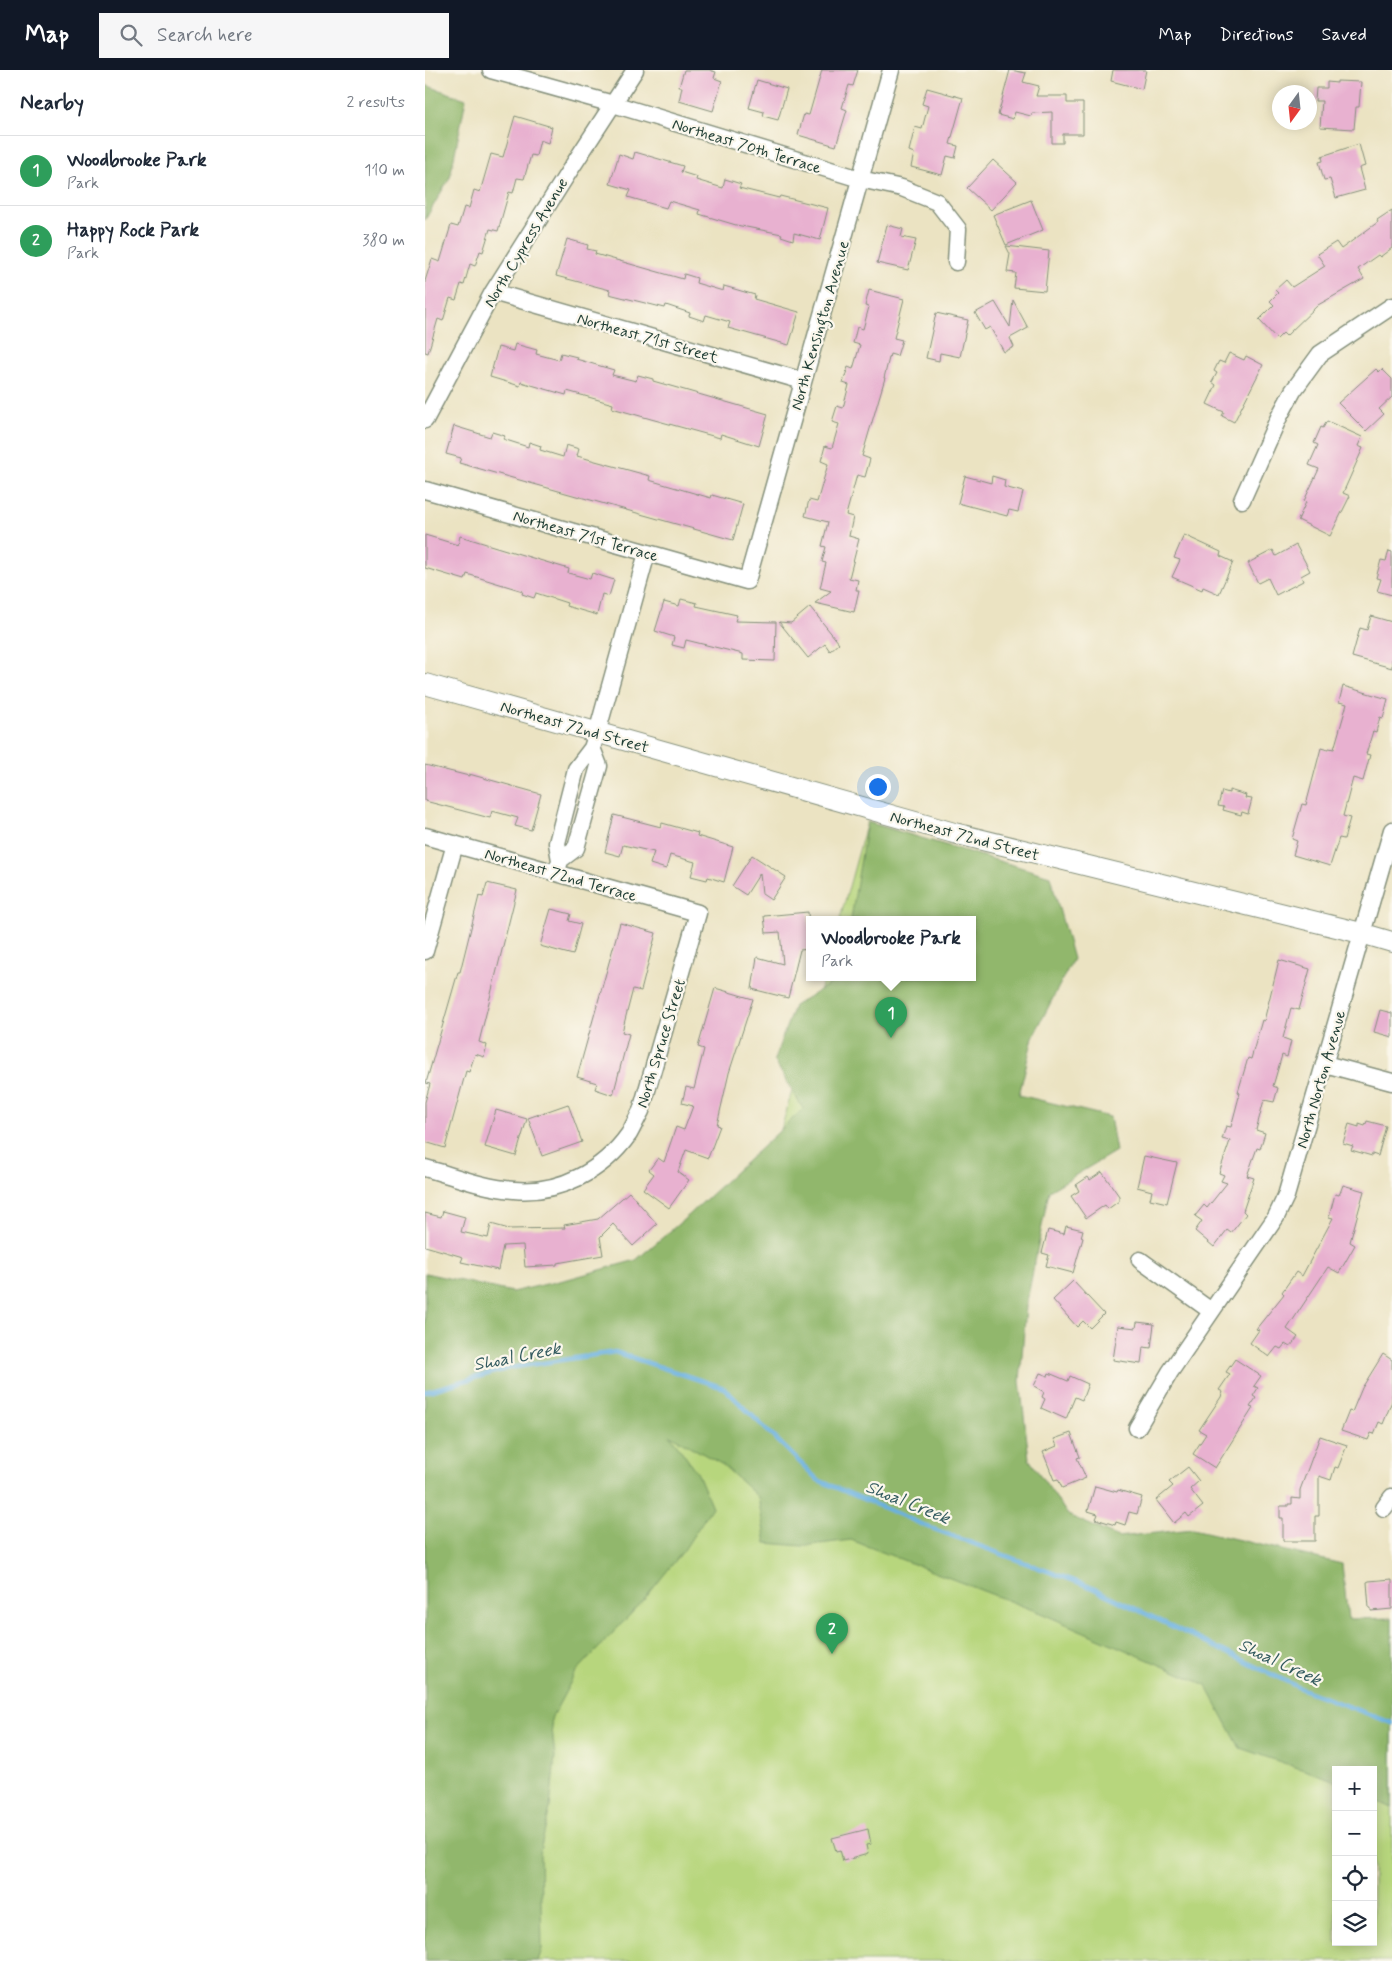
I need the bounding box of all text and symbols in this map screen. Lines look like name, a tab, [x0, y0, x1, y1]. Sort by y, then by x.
search box	[99, 13, 449, 58]
text: Map	[25, 20, 69, 51]
icon: search	[117, 21, 145, 49]
text: Search here	[157, 23, 253, 48]
text: Map	[1159, 23, 1192, 47]
text: Directions	[1220, 23, 1294, 47]
text: Saved	[1322, 23, 1367, 47]
north arrow	[1272, 85, 1317, 130]
text: Nearby	[20, 89, 84, 117]
text: 2 results	[347, 92, 405, 113]
street label: Northeast 70th Terrace	[670, 114, 824, 179]
text: Woodbrooke Park	[67, 148, 207, 173]
text: 1	[32, 160, 40, 181]
text: 110 m	[364, 160, 405, 181]
text: Park	[67, 173, 99, 194]
street label: North Cypress Avenue	[479, 174, 573, 311]
text: Happy Rock Park	[67, 218, 199, 243]
text: 2	[32, 230, 40, 251]
text: 380 m	[362, 230, 405, 251]
street label: North Kensington Avenue	[786, 238, 856, 413]
text: Park	[67, 243, 99, 264]
street label: Northeast 71st Street	[575, 308, 721, 369]
street label: Northeast 71st Terrace	[511, 506, 661, 567]
street label: Northeast 72nd Street	[498, 696, 652, 759]
your location	[865, 774, 891, 800]
street label: Northeast 72nd Street	[888, 806, 1042, 867]
street label: Northeast 72nd Terrace	[482, 844, 640, 907]
popup	[806, 916, 976, 981]
text: Woodbrooke Park	[821, 926, 961, 951]
text: Park	[821, 951, 853, 972]
street label: North Spruce Street	[632, 976, 691, 1110]
pin: 1	[875, 997, 907, 1038]
street label: North Norton Avenue	[1292, 1007, 1351, 1151]
water label: Shoal Creek	[472, 1337, 564, 1377]
water label: Shoal Creek	[862, 1475, 954, 1531]
pin: 2	[816, 1613, 848, 1654]
water label: Shoal Creek	[1235, 1633, 1325, 1693]
map controls	[1332, 1766, 1377, 1946]
button: +	[1332, 1766, 1377, 1811]
button: −	[1332, 1811, 1377, 1856]
button: locate	[1332, 1856, 1377, 1901]
button: layers	[1332, 1901, 1377, 1946]

